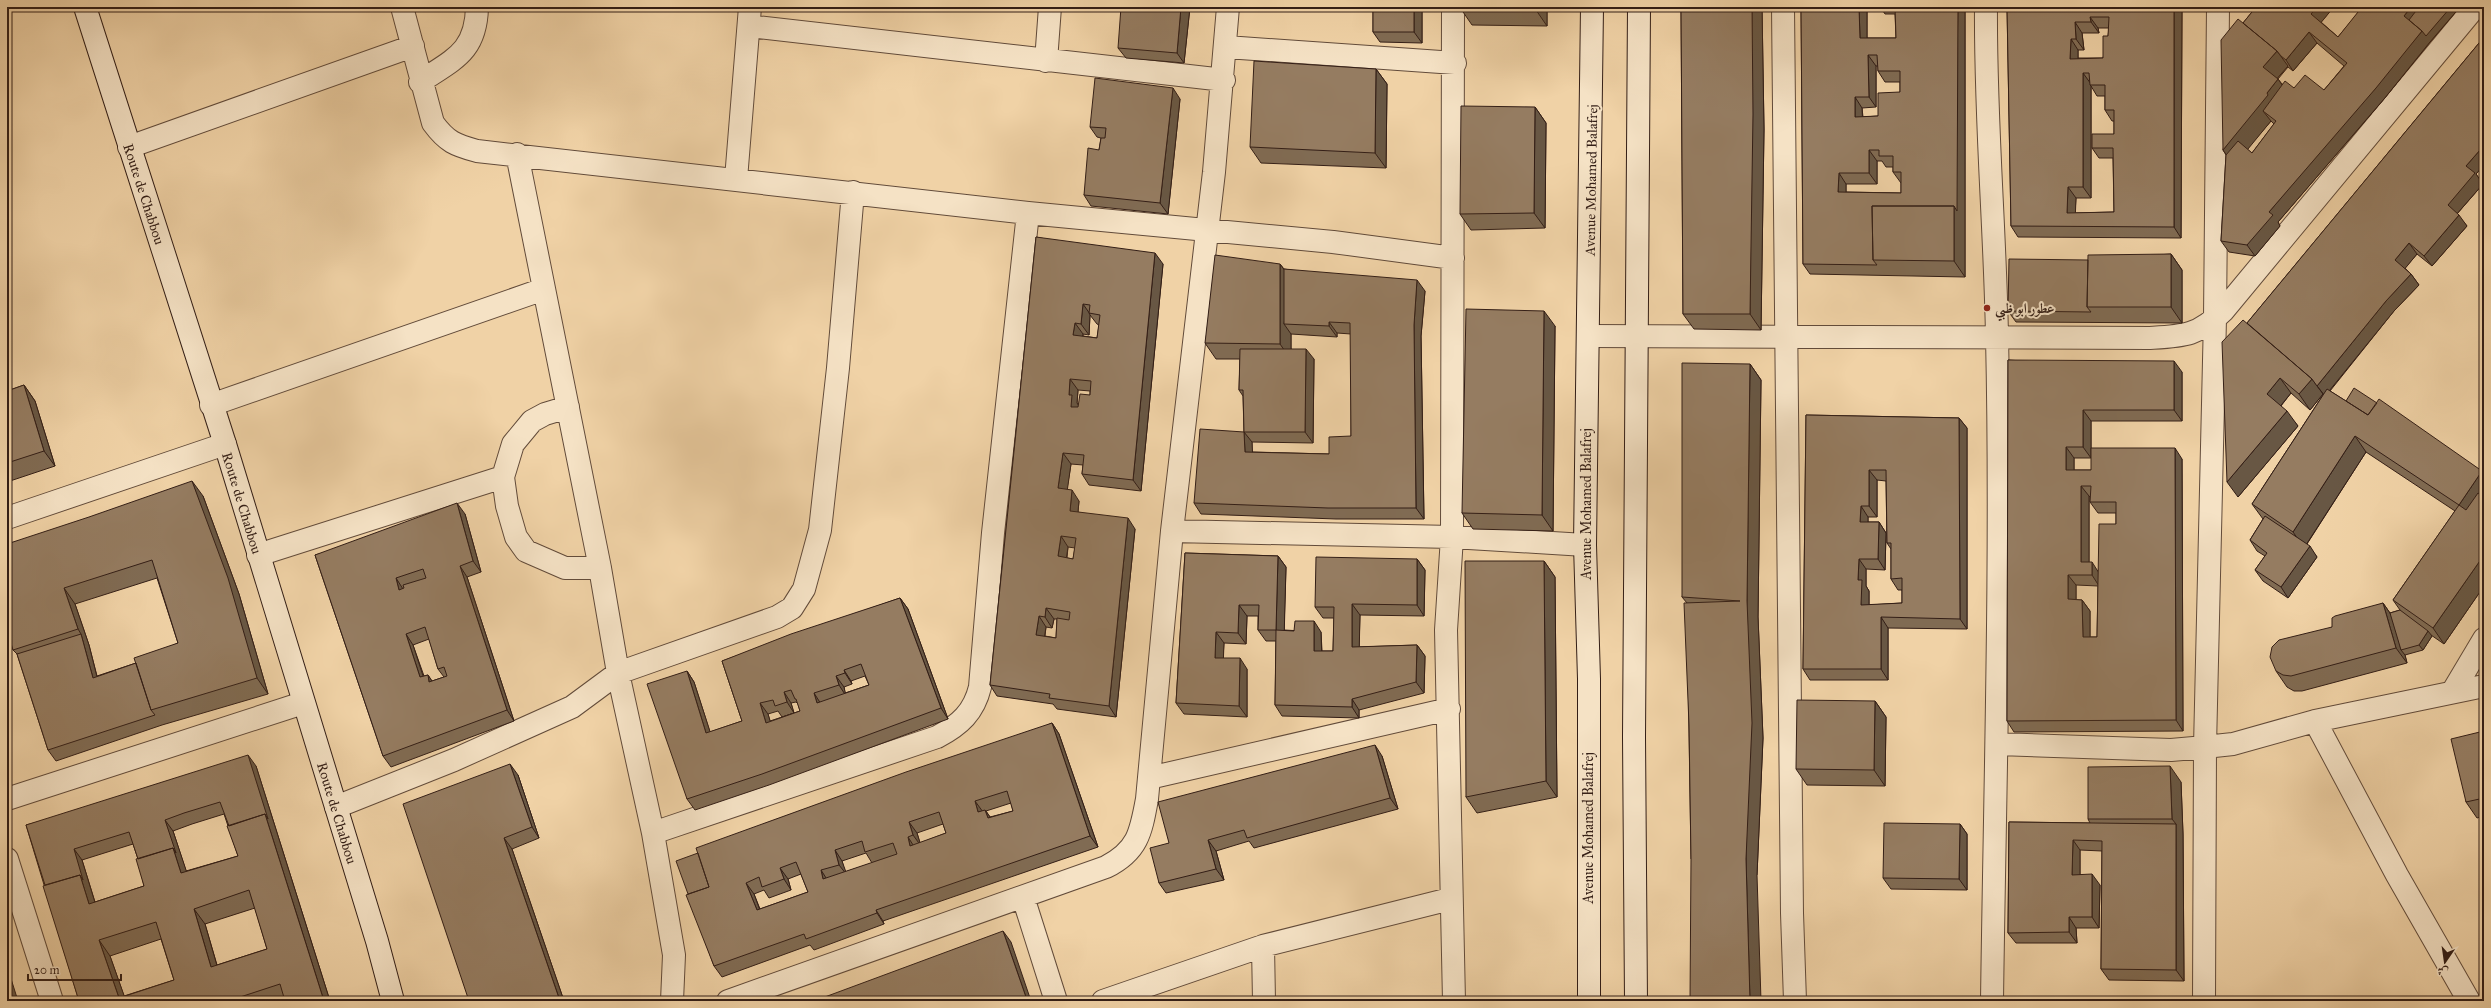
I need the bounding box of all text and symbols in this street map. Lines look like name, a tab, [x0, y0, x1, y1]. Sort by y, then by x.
street label: Avenue Mohamed Balafrej	[1582, 104, 1601, 257]
street label: Route de Chabbou	[119, 141, 168, 247]
place label: عطور ابو ظبي	[1995, 300, 2055, 322]
marker: عطور ابو ظبي	[1982, 303, 1992, 313]
street label: Avenue Mohamed Balafrej	[1578, 428, 1595, 581]
street label: Route de Chabbou	[218, 450, 265, 557]
street label: Avenue Mohamed Balafrej	[1580, 752, 1597, 905]
street label: Route de Chabbou	[313, 760, 360, 867]
north arrow	[2425, 942, 2465, 982]
scale bar	[28, 956, 121, 982]
text: 20 m	[34, 963, 60, 977]
text: ش	[2436, 964, 2450, 979]

